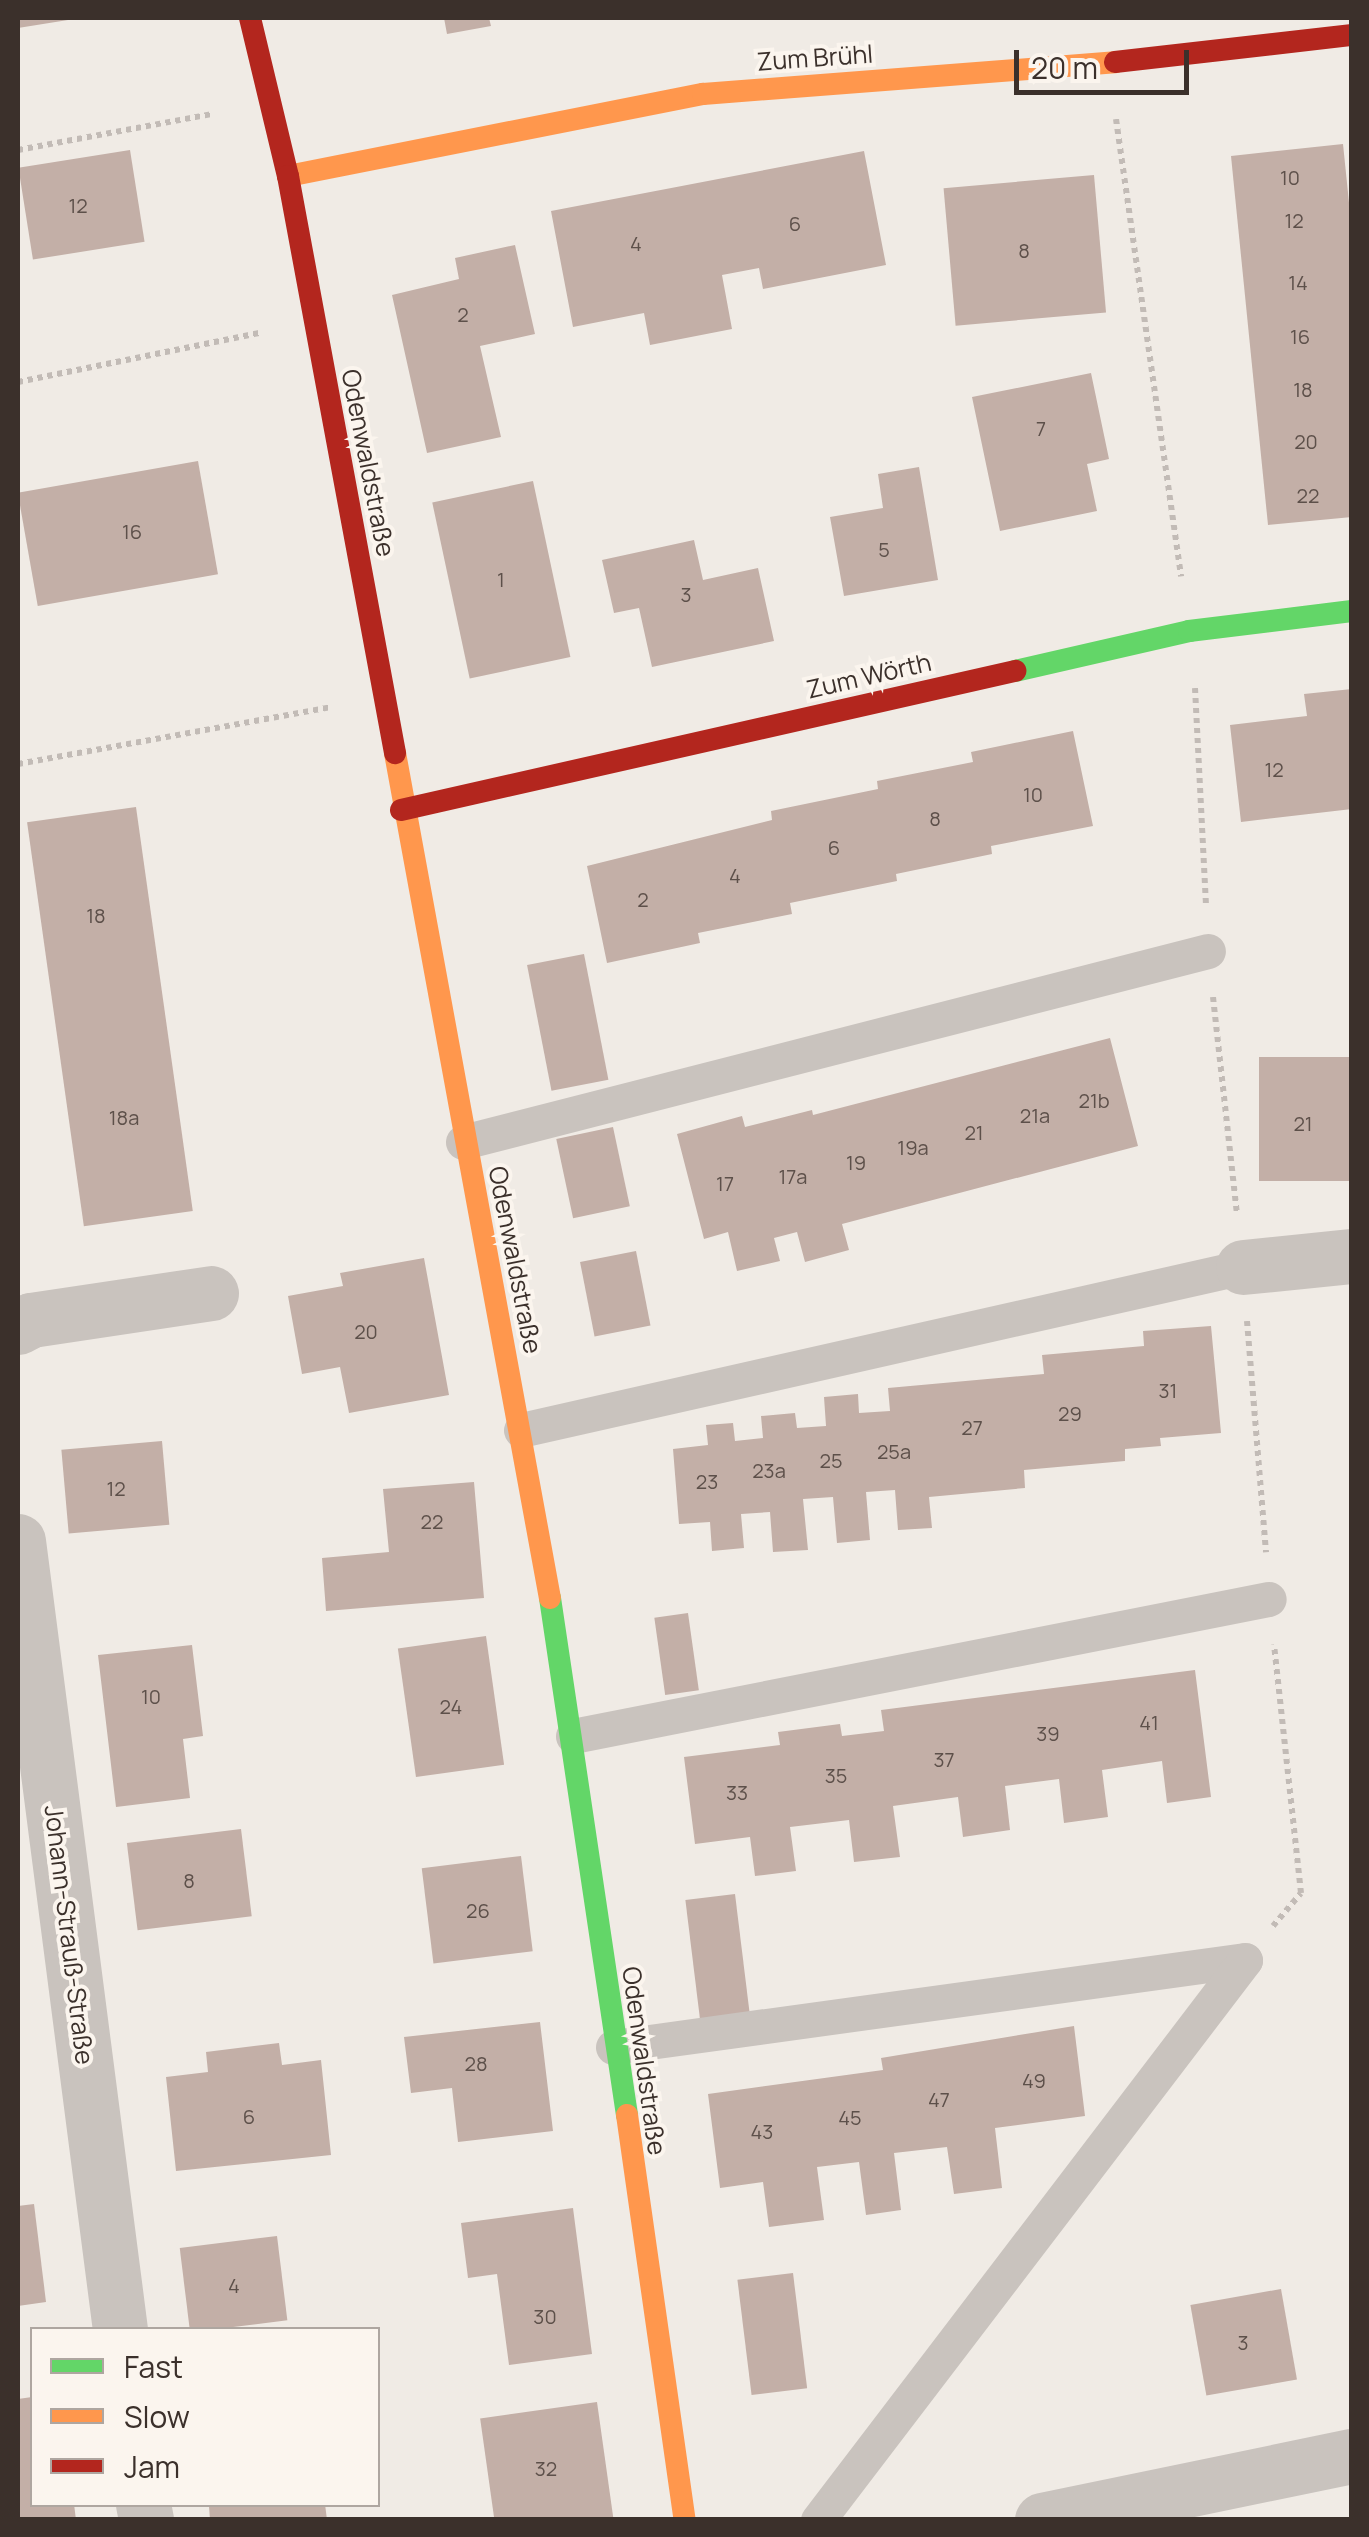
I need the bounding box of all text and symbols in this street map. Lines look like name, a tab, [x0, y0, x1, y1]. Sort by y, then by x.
scale bar	[1019, 30, 1194, 92]
street label: Zum Brühl	[756, 39, 874, 77]
text: 20 m	[1031, 47, 1098, 88]
house number: 10	[1280, 165, 1300, 189]
house number: 12	[68, 193, 88, 217]
house number: 12	[1284, 208, 1304, 232]
house number: 6	[789, 211, 801, 235]
house number: 4	[630, 231, 642, 255]
house number: 8	[1018, 238, 1030, 262]
house number: 14	[1288, 270, 1308, 294]
house number: 2	[457, 302, 469, 326]
house number: 16	[1290, 324, 1310, 348]
street label: Odenwaldstraße	[335, 367, 401, 559]
house number: 18	[1293, 377, 1313, 401]
house number: 7	[1036, 416, 1046, 440]
house number: 20	[1294, 429, 1318, 453]
house number: 22	[1297, 483, 1319, 507]
house number: 16	[122, 519, 142, 543]
house number: 5	[878, 537, 890, 561]
house number: 1	[497, 567, 505, 591]
house number: 3	[680, 582, 692, 606]
street label: Zum Wörth	[804, 647, 934, 705]
house number: 12	[1264, 757, 1284, 781]
house number: 10	[1023, 782, 1043, 806]
house number: 8	[929, 806, 941, 830]
house number: 6	[828, 835, 840, 859]
house number: 4	[729, 863, 741, 887]
house number: 2	[637, 887, 649, 911]
house number: 18	[86, 903, 106, 927]
house number: 21b	[1078, 1088, 1110, 1112]
house number: 21a	[1020, 1103, 1050, 1127]
house number: 18a	[109, 1105, 139, 1129]
house number: 21	[1293, 1111, 1313, 1135]
house number: 21	[964, 1120, 984, 1144]
house number: 19a	[897, 1135, 929, 1159]
house number: 19	[846, 1150, 866, 1174]
street label: Odenwaldstraße	[482, 1164, 548, 1356]
house number: 17a	[779, 1164, 807, 1188]
house number: 17	[716, 1171, 734, 1195]
house number: 20	[354, 1319, 378, 1343]
house number: 31	[1159, 1378, 1177, 1402]
house number: 29	[1058, 1401, 1082, 1425]
house number: 27	[961, 1415, 983, 1439]
house number: 25a	[877, 1439, 911, 1463]
house number: 25	[820, 1448, 842, 1472]
house number: 23a	[752, 1458, 786, 1482]
house number: 23	[696, 1469, 718, 1493]
house number: 12	[106, 1476, 126, 1500]
house number: 22	[421, 1509, 443, 1533]
house number: 10	[141, 1684, 161, 1708]
house number: 24	[440, 1694, 462, 1718]
house number: 41	[1139, 1710, 1159, 1734]
house number: 39	[1036, 1721, 1060, 1745]
house number: 37	[933, 1747, 955, 1771]
house number: 35	[825, 1763, 847, 1787]
house number: 33	[726, 1780, 748, 1804]
street label: Johann-Strauß-Straße	[38, 1804, 100, 2066]
house number: 8	[183, 1868, 195, 1892]
house number: 26	[466, 1898, 490, 1922]
street label: Odenwaldstraße	[616, 1965, 672, 2157]
house number: 28	[464, 2051, 488, 2075]
house number: 49	[1022, 2068, 1046, 2092]
house number: 47	[928, 2087, 950, 2111]
house number: 6	[243, 2104, 255, 2128]
house number: 45	[838, 2105, 862, 2129]
house number: 43	[751, 2119, 773, 2143]
house number: 4	[228, 2273, 240, 2297]
house number: 30	[533, 2304, 557, 2328]
legend	[30, 2327, 380, 2507]
house number: 3	[1237, 2330, 1249, 2354]
text: Fast	[124, 2346, 183, 2387]
text: Slow	[124, 2396, 190, 2437]
text: Jam	[124, 2446, 180, 2487]
house number: 32	[535, 2456, 557, 2480]

